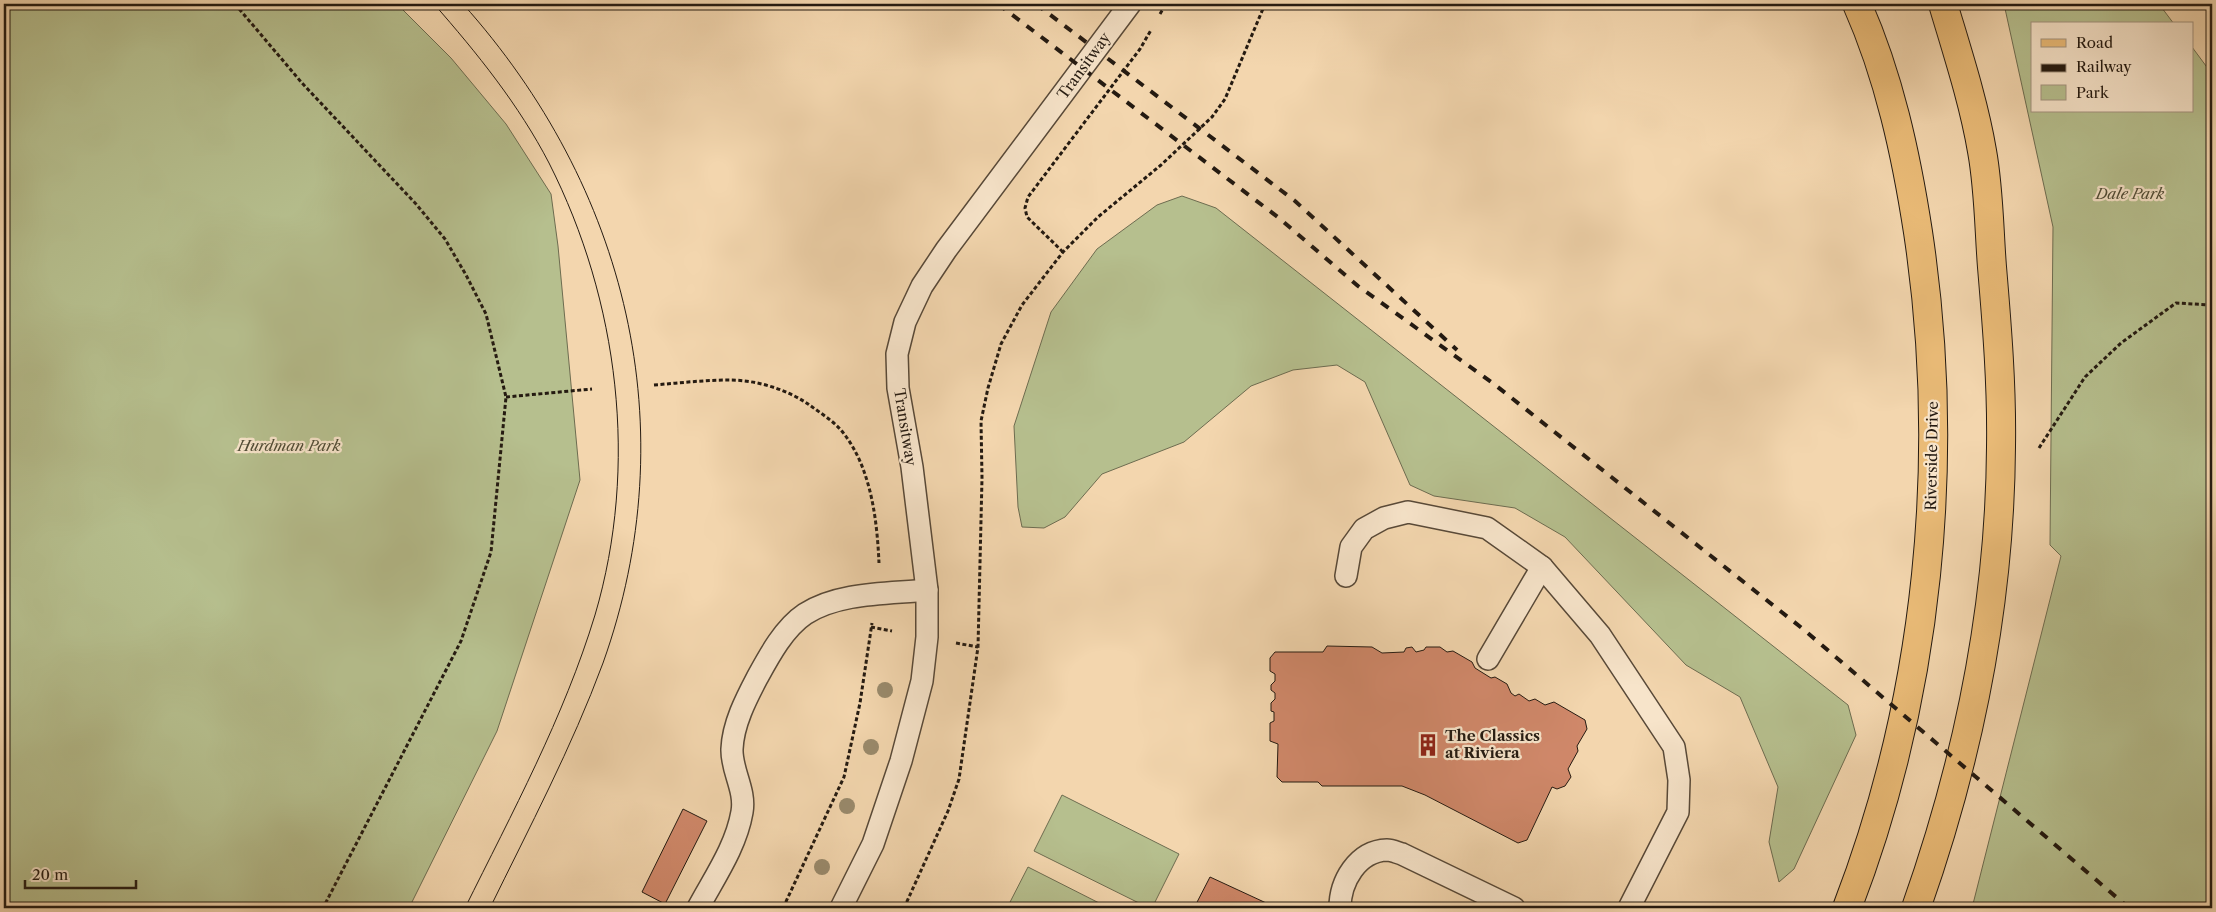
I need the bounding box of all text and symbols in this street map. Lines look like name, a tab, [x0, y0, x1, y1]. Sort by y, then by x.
legend	[2031, 22, 2194, 112]
street label: Transitway	[1053, 28, 1115, 103]
text: Road	[2076, 33, 2113, 52]
text: Railway	[2076, 57, 2132, 76]
text: Park	[2076, 83, 2110, 102]
park label: Dale Park	[2095, 184, 2165, 203]
street label: Transitway	[890, 387, 921, 468]
street label: Riverside Drive	[1921, 401, 1942, 511]
park label: Hurdman Park	[236, 436, 341, 455]
place label: The Classics at Riviera	[1445, 726, 1540, 762]
building icon: The Classics at Riviera	[1415, 732, 1441, 758]
scale bar	[25, 857, 136, 889]
text: 20 m	[32, 865, 68, 884]

